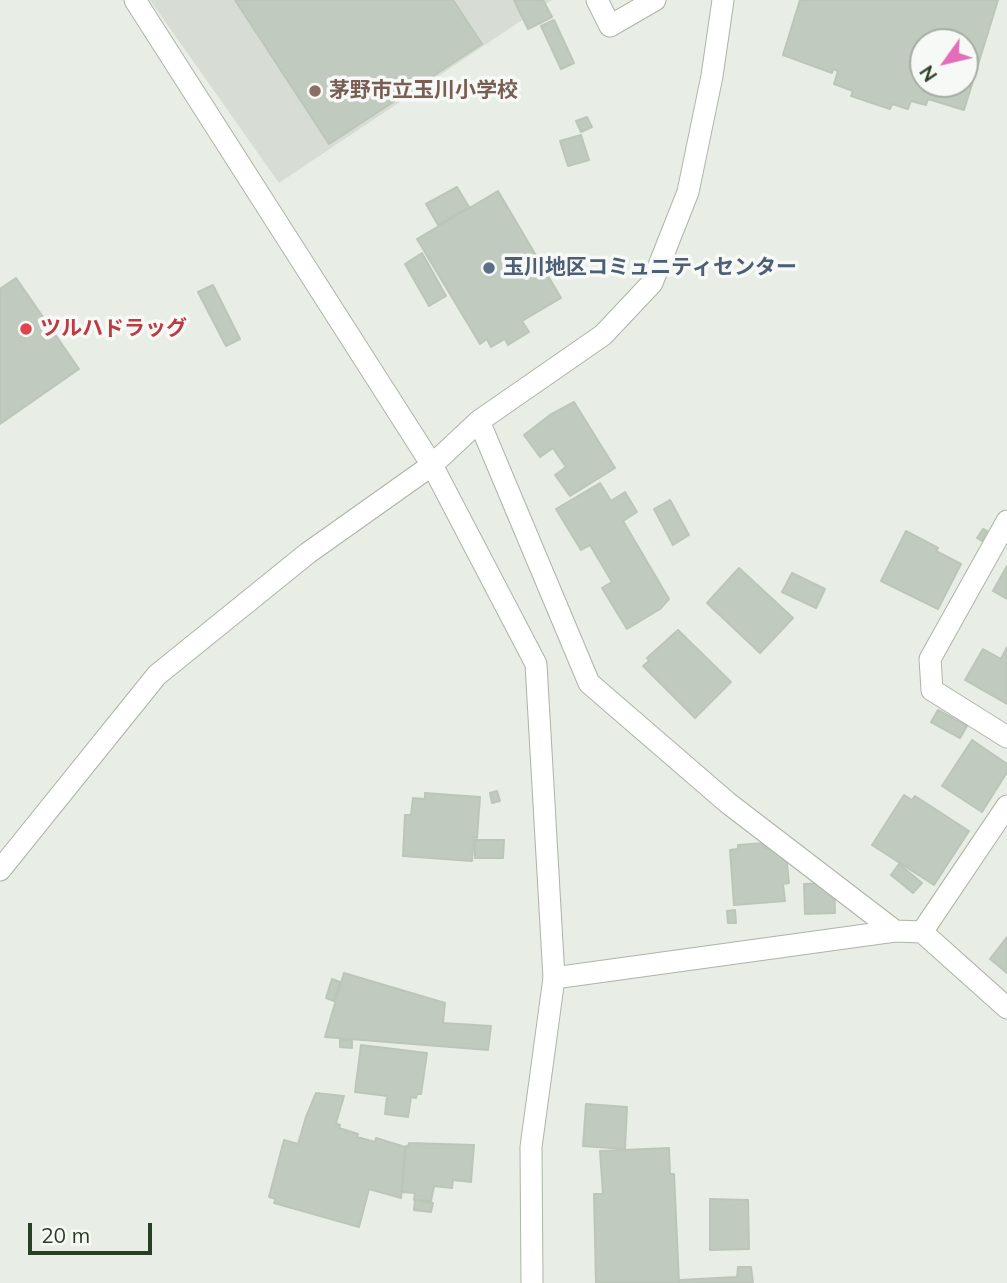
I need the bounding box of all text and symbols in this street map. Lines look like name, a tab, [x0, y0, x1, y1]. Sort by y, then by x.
north arrow	[909, 28, 979, 98]
text: N	[914, 61, 942, 86]
place label: 茅野市立玉川小学校	[329, 78, 518, 104]
marker: 茅野市立玉川小学校	[307, 83, 323, 99]
place label: 玉川地区コミュニティセンター	[503, 255, 797, 281]
marker: 玉川地区コミュニティセンター	[481, 260, 497, 276]
place label: ツルハドラッグ	[40, 316, 187, 342]
marker: ツルハドラッグ	[18, 321, 34, 337]
scale bar	[32, 1210, 156, 1254]
text: 20 m	[41, 1222, 90, 1248]

